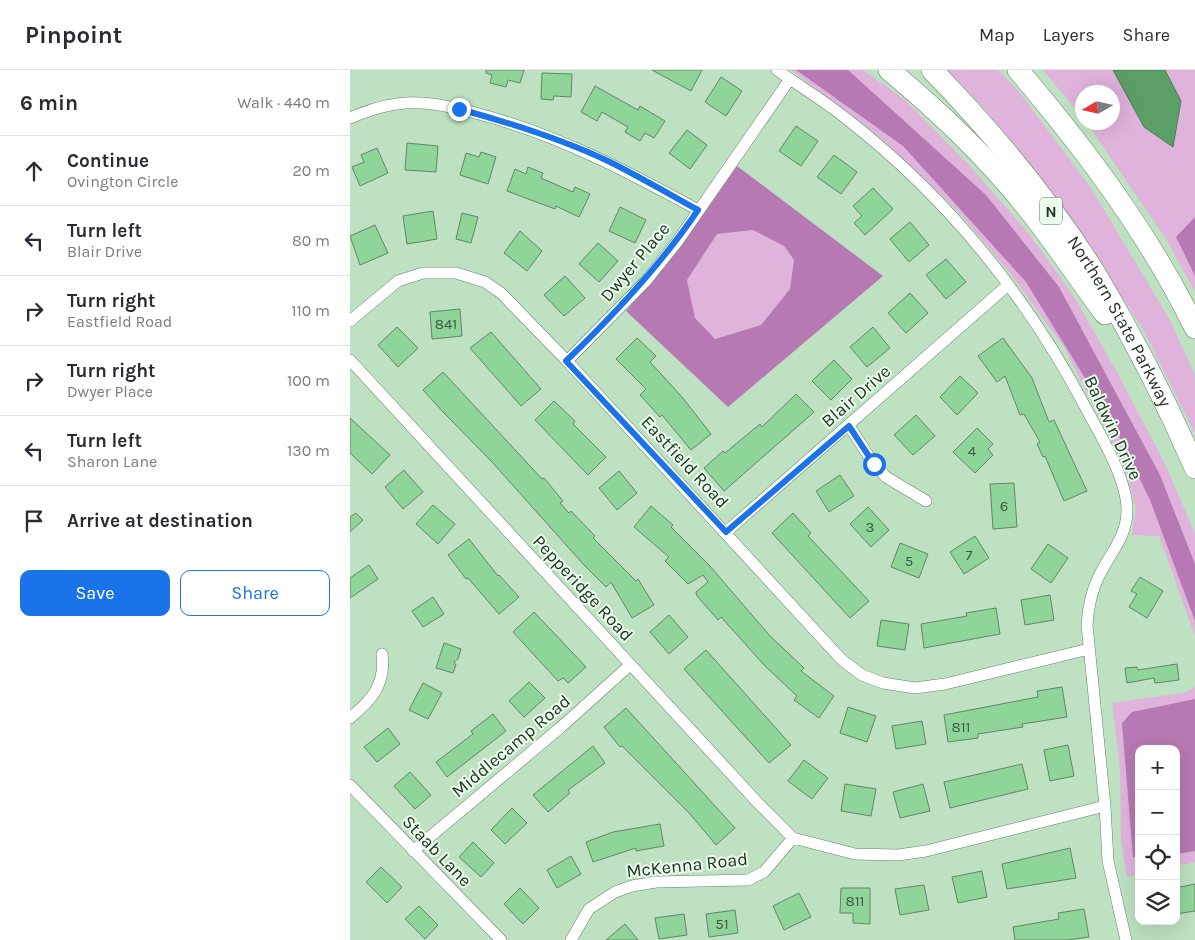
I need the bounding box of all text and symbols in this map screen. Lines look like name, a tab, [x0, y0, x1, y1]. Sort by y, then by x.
text: Pinpoint	[25, 21, 122, 49]
text: Map	[979, 24, 1015, 46]
text: Layers	[1043, 24, 1095, 46]
text: Share	[1123, 24, 1170, 46]
north arrow	[1075, 85, 1120, 130]
text: 6 min	[20, 91, 78, 115]
text: Walk · 440 m	[237, 93, 330, 112]
route end	[448, 98, 471, 121]
text: Continue	[67, 150, 149, 172]
icon: ahead	[20, 157, 48, 185]
text: 20 m	[292, 161, 330, 180]
text: Ovington Circle	[67, 172, 178, 191]
road number: N	[1040, 198, 1062, 224]
street label: Dwyer Place	[595, 218, 675, 306]
text: Turn left	[67, 220, 142, 242]
icon: left	[20, 227, 48, 255]
text: 80 m	[292, 231, 330, 250]
street label: Northern State Parkway	[1063, 231, 1177, 411]
text: Blair Drive	[67, 242, 142, 261]
text: Turn right	[67, 290, 156, 312]
icon: right	[20, 297, 48, 325]
text: 110 m	[291, 301, 330, 320]
text: Eastfield Road	[67, 312, 172, 331]
house number: 841	[435, 315, 457, 333]
text: Turn right	[67, 360, 156, 382]
street label: Blair Drive	[817, 360, 895, 432]
icon: right	[20, 367, 48, 395]
text: 100 m	[287, 371, 330, 390]
street label: Baldwin Drive	[1079, 372, 1147, 484]
text: Dwyer Place	[67, 382, 153, 401]
street label: Eastfield Road	[637, 411, 733, 513]
text: Turn left	[67, 430, 142, 452]
icon: left	[20, 437, 48, 465]
text: 130 m	[287, 441, 330, 460]
house number: 4	[968, 442, 977, 460]
text: Sharon Lane	[67, 452, 157, 471]
route start	[863, 453, 886, 476]
house number: 6	[1000, 497, 1008, 515]
icon: arrive	[20, 507, 48, 535]
text: Arrive at destination	[67, 510, 253, 532]
house number: 3	[866, 518, 874, 536]
street label: Pepperidge Road	[528, 530, 638, 646]
house number: 7	[965, 546, 973, 564]
house number: 5	[905, 552, 913, 570]
button: Save	[20, 570, 170, 616]
button: Share	[180, 570, 330, 616]
street label: Middlecamp Road	[447, 690, 575, 802]
house number: 811	[951, 718, 971, 736]
map controls	[1135, 745, 1180, 925]
button: +	[1135, 745, 1180, 790]
button: −	[1135, 790, 1180, 835]
street label: Staab Lane	[398, 811, 476, 891]
button: locate	[1135, 835, 1180, 880]
street label: McKenna Road	[625, 848, 749, 882]
button: layers	[1135, 880, 1180, 925]
house number: 811	[845, 892, 865, 910]
house number: 51	[715, 915, 729, 933]

